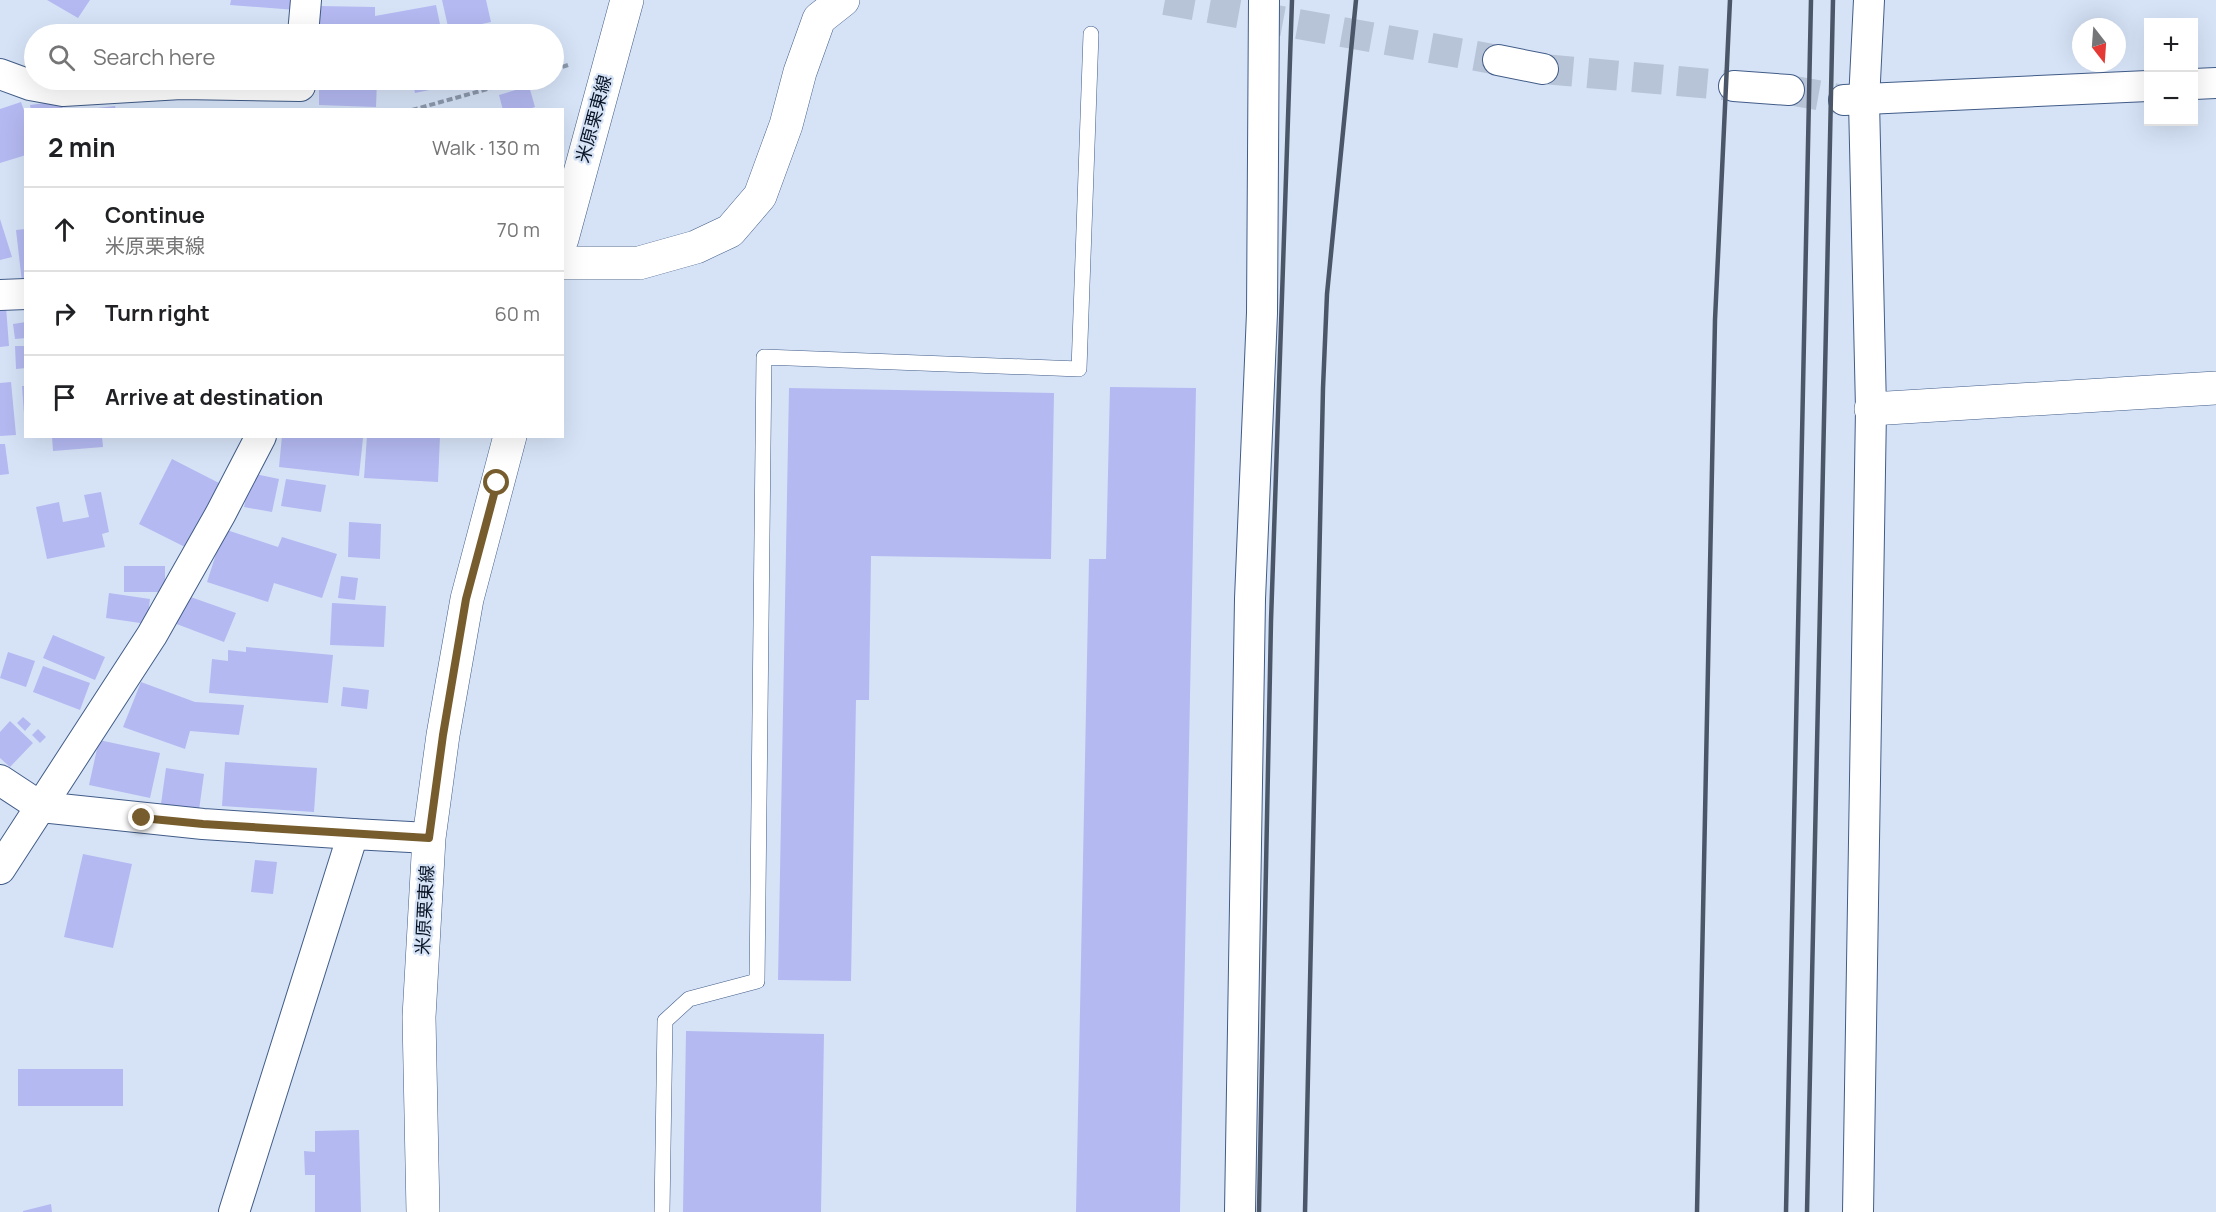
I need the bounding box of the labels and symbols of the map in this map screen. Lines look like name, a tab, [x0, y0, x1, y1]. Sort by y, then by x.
north arrow	[2072, 18, 2126, 72]
street label: 米原栗東線	[570, 72, 616, 165]
route start	[483, 469, 509, 495]
route end	[128, 804, 154, 830]
street label: 米原栗東線	[410, 864, 438, 956]

